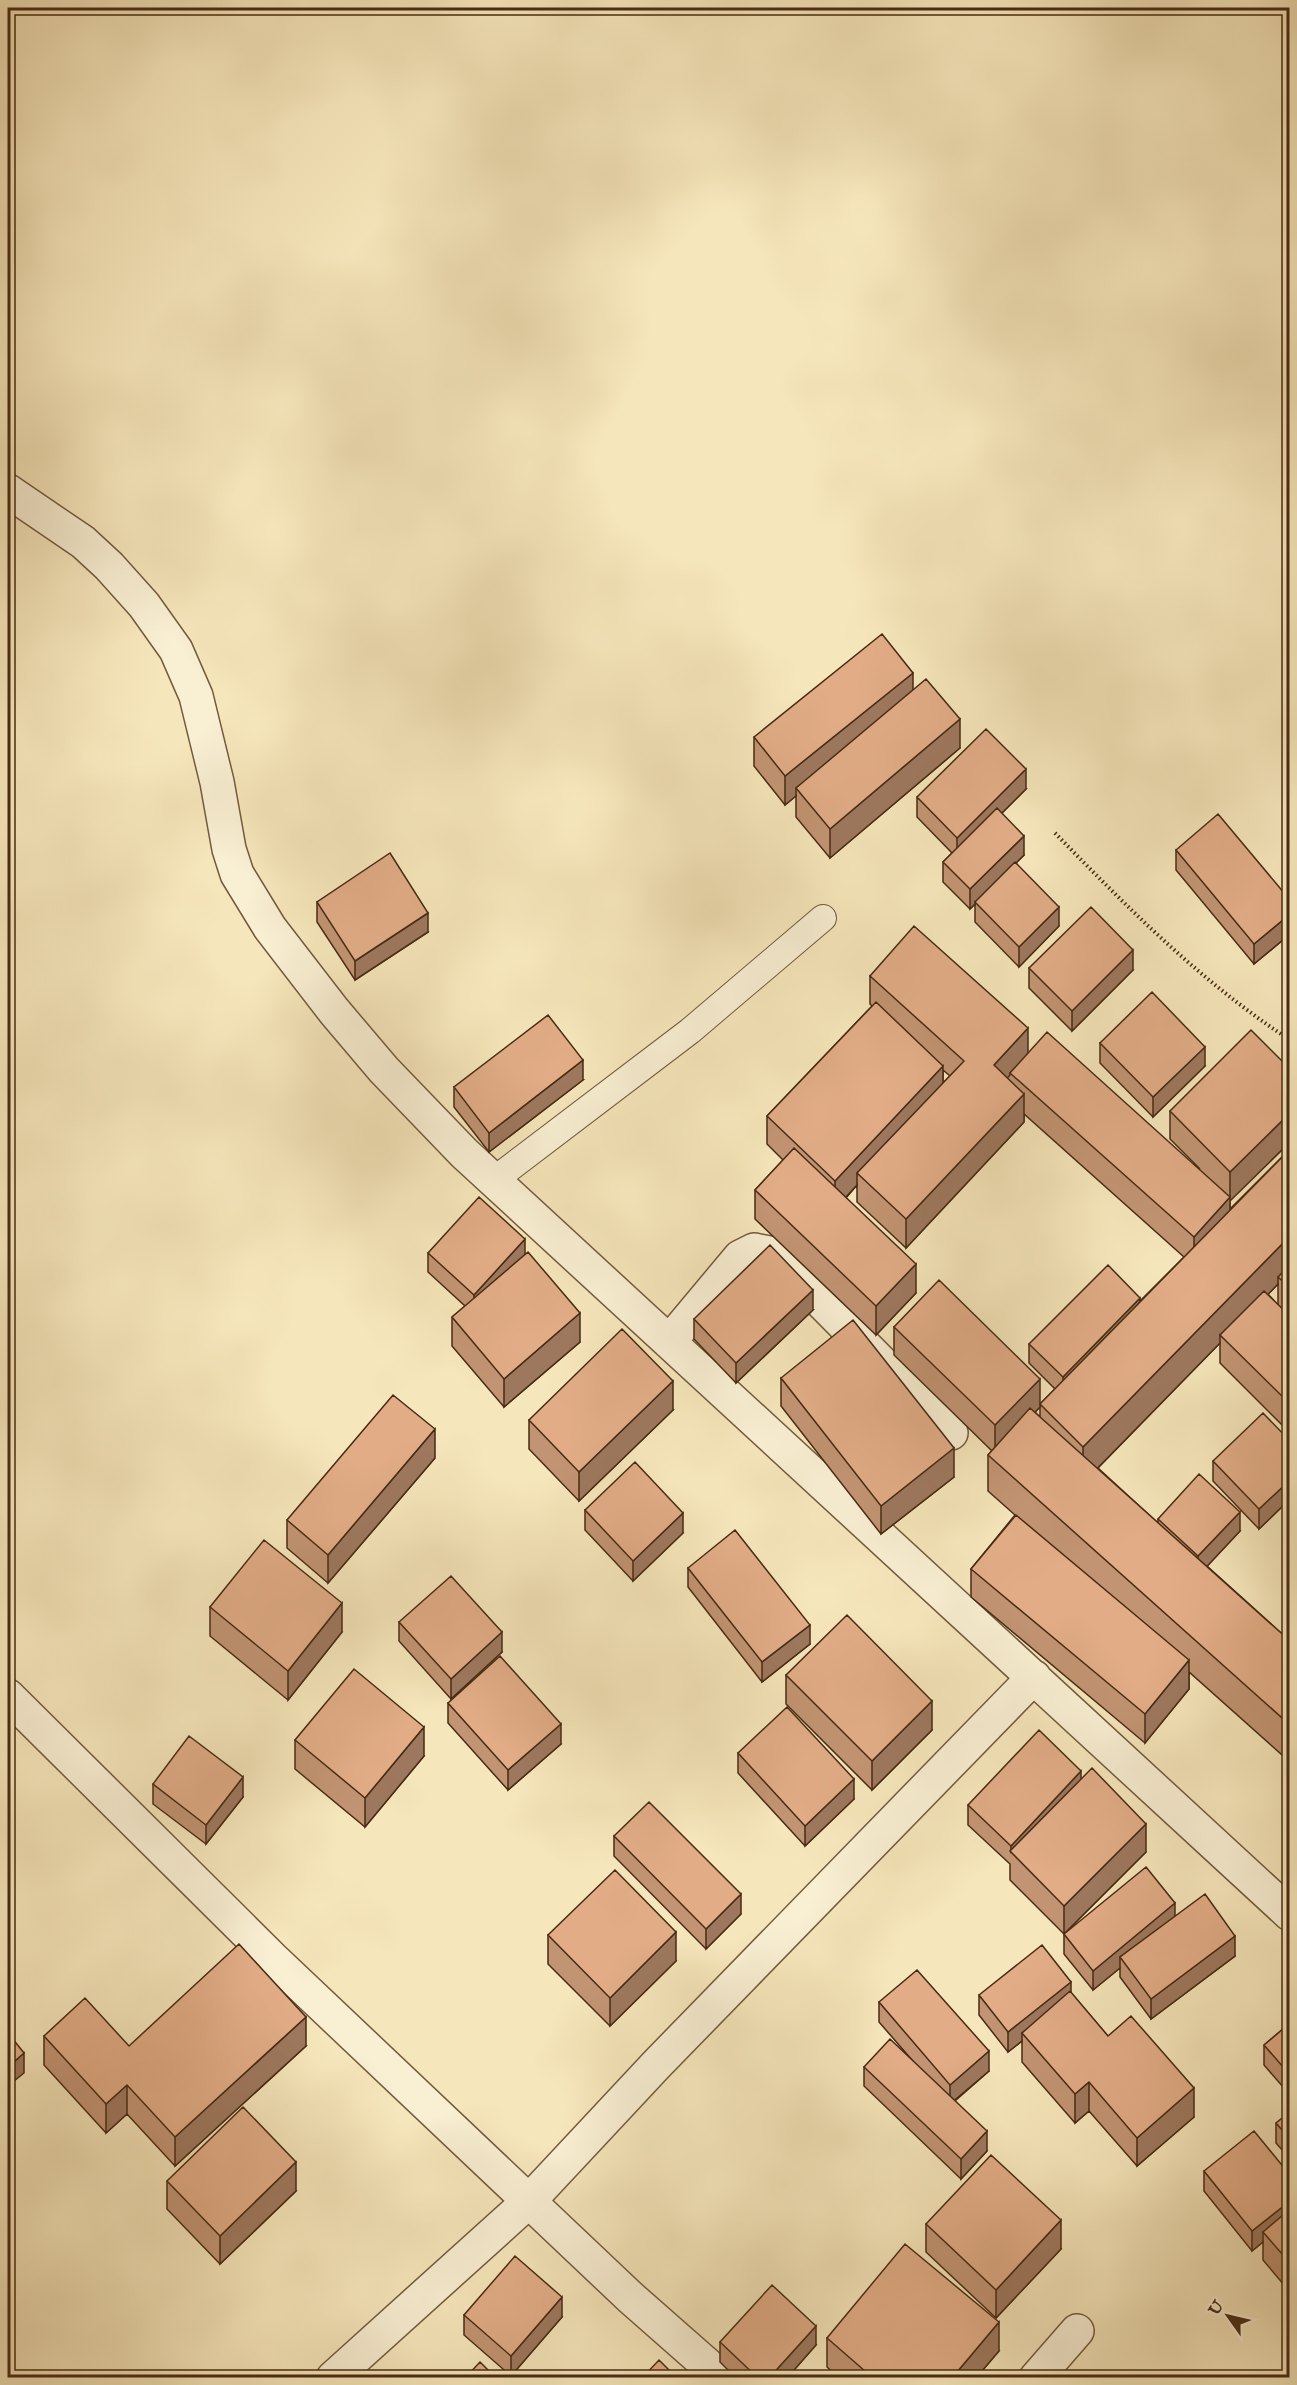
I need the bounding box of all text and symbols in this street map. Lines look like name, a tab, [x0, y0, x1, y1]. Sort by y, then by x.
north arrow	[1198, 2286, 1258, 2346]
text: U	[1205, 2297, 1230, 2321]

